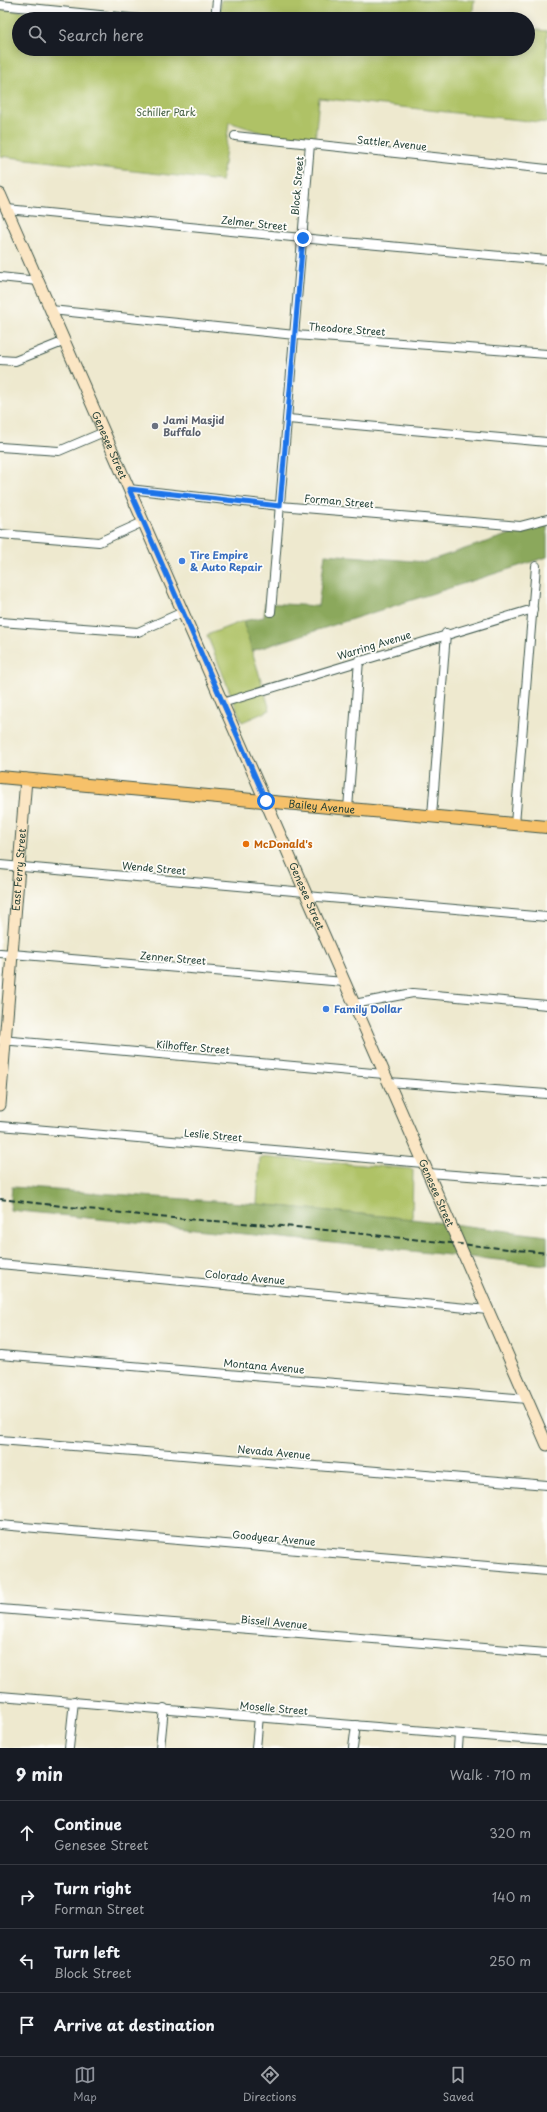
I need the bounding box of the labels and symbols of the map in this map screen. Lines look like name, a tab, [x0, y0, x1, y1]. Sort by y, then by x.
park label: Schiller Park	[136, 104, 196, 119]
street label: Sattler Avenue	[356, 131, 428, 154]
street label: Block Street	[286, 156, 307, 216]
street label: Zelmer Street	[220, 212, 288, 233]
route end	[294, 229, 312, 247]
street label: Theodore Street	[308, 318, 386, 339]
street label: Genesee Street	[89, 409, 132, 481]
place label: Jami Masjid Buffalo	[163, 412, 224, 439]
marker: Jami Masjid Buffalo	[150, 421, 160, 431]
street label: Forman Street	[304, 490, 374, 511]
place label: Tire Empire & Auto Repair	[190, 547, 263, 574]
marker: Tire Empire & Auto Repair	[177, 556, 187, 566]
street label: Warring Avenue	[335, 626, 413, 663]
route start	[257, 792, 275, 810]
street label: Bailey Avenue	[288, 795, 356, 816]
street label: East Ferry Street	[8, 828, 29, 911]
place label: McDonald's	[254, 836, 313, 851]
marker: McDonald's	[241, 839, 251, 849]
street label: Wende Street	[121, 857, 187, 878]
street label: Genesee Street	[286, 859, 329, 932]
street label: Zenner Street	[139, 947, 207, 968]
place label: Family Dollar	[334, 1001, 403, 1017]
marker: Family Dollar	[321, 1004, 331, 1014]
street label: Kilhoffer Street	[156, 1036, 230, 1057]
street label: Leslie Street	[184, 1125, 243, 1145]
street label: Genesee Street	[416, 1156, 459, 1229]
street label: Colorado Avenue	[204, 1266, 286, 1288]
street label: Montana Avenue	[223, 1354, 306, 1377]
street label: Nevada Avenue	[237, 1441, 312, 1462]
street label: Goodyear Avenue	[232, 1526, 317, 1549]
street label: Bissell Avenue	[240, 1611, 309, 1632]
street label: Moselle Street	[239, 1697, 309, 1718]

